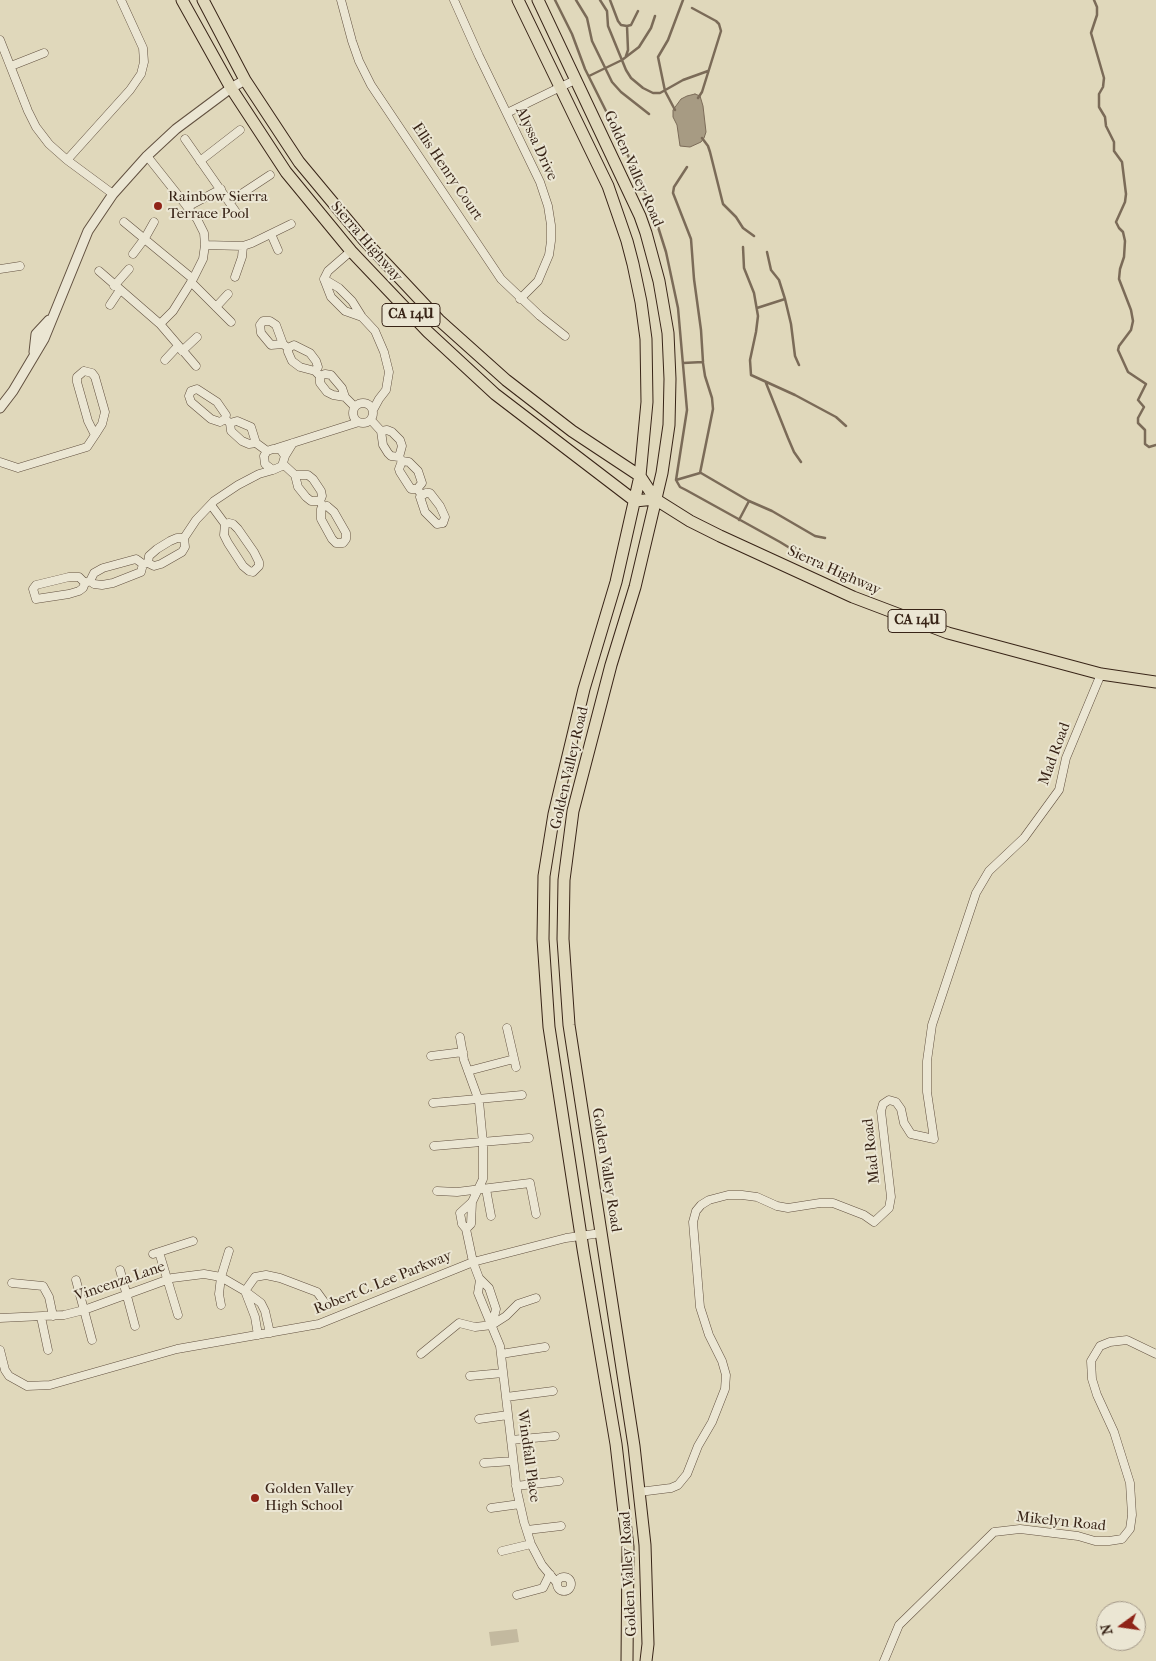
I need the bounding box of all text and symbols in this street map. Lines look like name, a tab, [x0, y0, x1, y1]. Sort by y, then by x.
street label: Alyssa Drive	[511, 104, 561, 184]
street label: Golden Valley Road	[599, 108, 667, 230]
street label: Ellis Henry Court	[408, 120, 486, 224]
place label: Rainbow Sierra Terrace Pool	[168, 188, 268, 223]
street label: Sierra Highway	[326, 198, 406, 286]
marker: Rainbow Sierra Terrace Pool	[152, 200, 164, 212]
road number: CA 14U	[382, 304, 440, 326]
street label: Sierra Highway	[784, 542, 884, 600]
road number: CA 14U	[888, 610, 946, 632]
street label: Golden Valley Road	[547, 705, 593, 831]
street label: Mad Road	[1035, 720, 1075, 788]
street label: Golden Valley Road	[587, 1107, 625, 1233]
street label: Mad Road	[860, 1118, 884, 1184]
street label: Robert C. Lee Parkway	[311, 1247, 455, 1319]
street label: Vincenza Lane	[72, 1258, 168, 1306]
street label: Windfall Place	[513, 1408, 543, 1504]
place label: Golden Valley High School	[265, 1480, 354, 1515]
marker: Golden Valley High School	[249, 1492, 261, 1504]
street label: Mikelyn Road	[1015, 1508, 1107, 1536]
street label: Golden Valley Road	[617, 1511, 641, 1637]
north arrow	[1096, 1601, 1146, 1651]
text: N	[1097, 1622, 1116, 1637]

